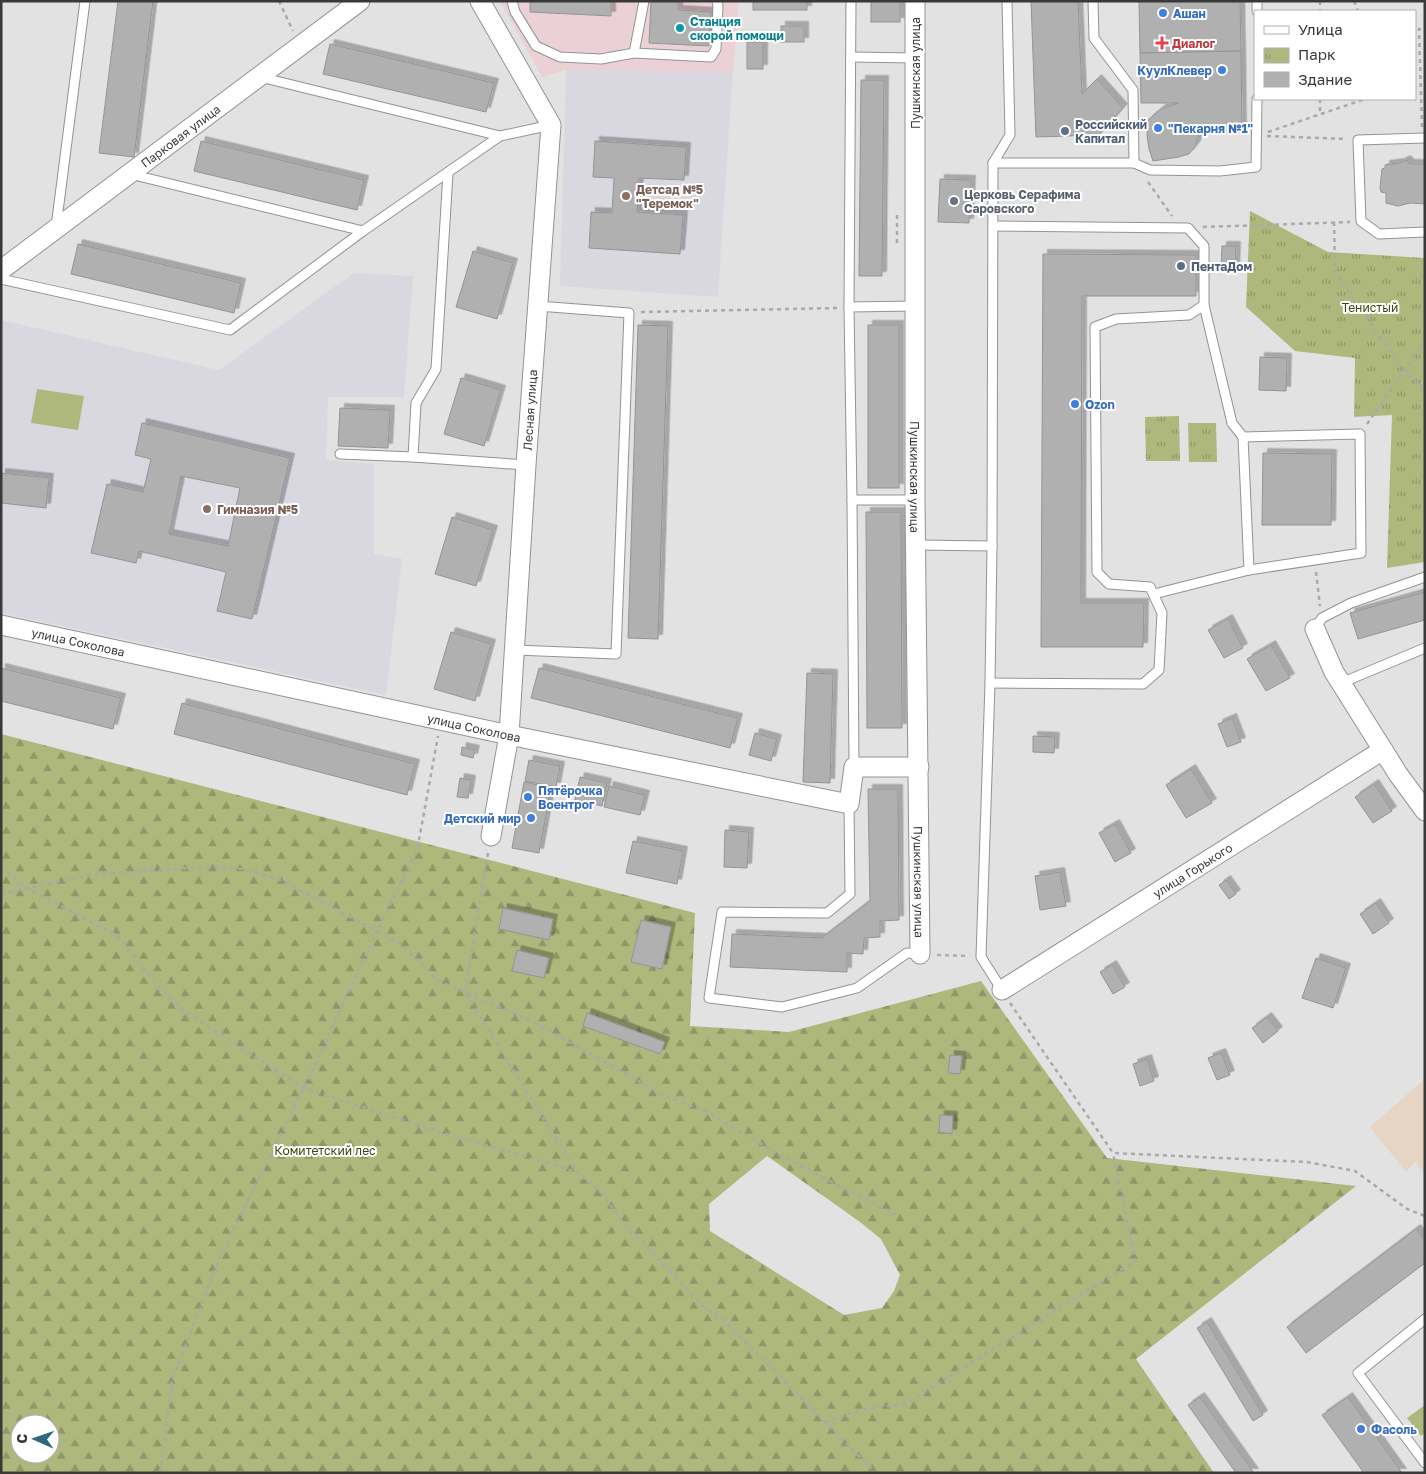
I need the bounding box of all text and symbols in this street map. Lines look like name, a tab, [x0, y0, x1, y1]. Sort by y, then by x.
place label: Ашан	[1173, 6, 1206, 21]
marker: Ашан	[1157, 7, 1169, 19]
legend	[1254, 10, 1416, 100]
place label: Станция скорой помощи	[690, 14, 784, 43]
street label: Пушкинская улица	[908, 17, 923, 129]
text: Улица	[1298, 20, 1343, 38]
marker: Станция скорой помощи	[674, 22, 686, 34]
place label: Диалог	[1172, 36, 1216, 51]
marker: Диалог	[1156, 37, 1168, 49]
text: Парк	[1298, 45, 1336, 63]
place label: КуулКлевер	[1137, 63, 1213, 78]
marker: КуулКлевер	[1216, 64, 1228, 76]
text: Здание	[1298, 70, 1352, 88]
street label: Парковая улица	[137, 101, 223, 170]
place label: Российский Капитал	[1075, 117, 1147, 146]
place label: "Пекарня №1"	[1168, 121, 1253, 136]
marker: "Пекарня №1"	[1152, 122, 1164, 134]
marker: Российский Капитал	[1059, 125, 1071, 137]
place label: Детсад №5 "Теремок"	[636, 182, 703, 211]
place label: Церковь Серафима Саровского	[964, 187, 1080, 216]
marker: Детсад №5 "Теремок"	[620, 190, 632, 202]
marker: Церковь Серафима Саровского	[948, 195, 960, 207]
place label: ПентаДом	[1191, 259, 1252, 274]
marker: ПентаДом	[1175, 260, 1187, 272]
park label: Тенистый	[1342, 300, 1398, 315]
street label: Лесная улица	[520, 369, 540, 451]
place label: Ozon	[1085, 397, 1115, 412]
marker: Ozon	[1069, 398, 1081, 410]
street label: Пушкинская улица	[907, 421, 923, 533]
place label: Гимназия №5	[217, 502, 298, 517]
marker: Гимназия №5	[201, 503, 213, 515]
street label: улица Соколова	[30, 624, 126, 659]
street label: улица Соколова	[426, 710, 522, 745]
place label: Пятёрочка Воентрог	[538, 783, 603, 812]
marker: Пятёрочка Воентрог	[522, 791, 534, 803]
place label: Детский мир	[444, 811, 522, 826]
marker: Детский мир	[525, 812, 537, 824]
street label: Пушкинская улица	[911, 826, 927, 938]
street label: улица Горького	[1150, 839, 1235, 901]
park label: Комитетский лес	[274, 1143, 376, 1158]
north arrow	[10, 1414, 60, 1464]
place label: Фасоль	[1371, 1422, 1417, 1437]
marker: Фасоль	[1355, 1423, 1367, 1435]
text: С	[13, 1433, 30, 1444]

